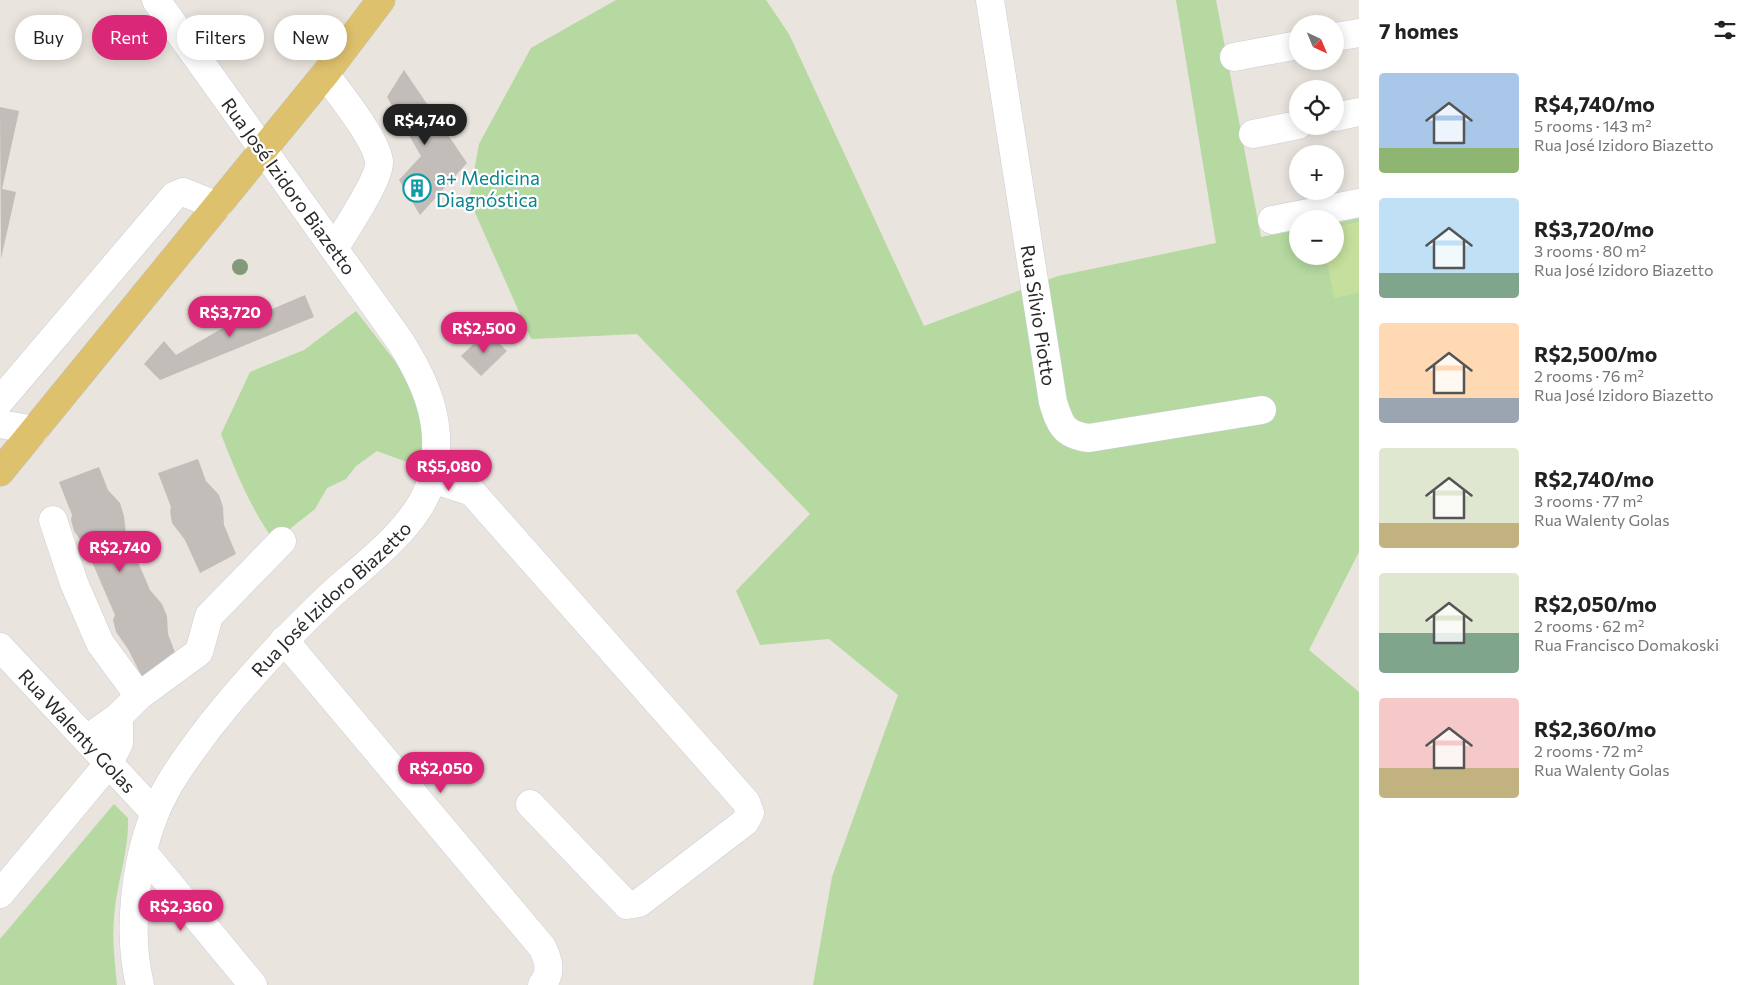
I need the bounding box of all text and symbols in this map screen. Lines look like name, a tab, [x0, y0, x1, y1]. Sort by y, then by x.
chip: Buy	[15, 15, 82, 60]
chip: Rent	[92, 15, 167, 60]
chip: Filters	[177, 15, 264, 60]
chip: New	[274, 15, 347, 60]
north arrow	[1289, 15, 1344, 70]
map controls	[1289, 15, 1344, 265]
icon: filters	[1711, 16, 1739, 44]
text: 7 homes	[1379, 18, 1458, 43]
button: locate	[1289, 80, 1344, 135]
text: R$4,740/mo	[1534, 91, 1655, 116]
street label: Rua José Izidoro Biazetto	[217, 93, 361, 279]
icon: home	[1419, 93, 1479, 153]
pin: R$4,740	[379, 104, 471, 146]
text: R$4,740	[394, 110, 456, 129]
text: 5 rooms · 143 m²	[1534, 116, 1652, 135]
text: Rua José Izidoro Biazetto	[1534, 135, 1714, 154]
button: +	[1289, 145, 1344, 200]
place label: a+ Medicina Diagnóstica	[436, 166, 540, 211]
building icon: a+ Medicina Diagnóstica	[402, 173, 432, 203]
button: −	[1289, 210, 1344, 265]
text: R$3,720/mo	[1534, 216, 1654, 241]
icon: home	[1419, 218, 1479, 278]
text: 3 rooms · 80 m²	[1534, 241, 1646, 260]
street label: Rua Sílvio Piotto	[1017, 243, 1062, 387]
text: Rua José Izidoro Biazetto	[1534, 260, 1714, 279]
pin: R$3,720	[184, 296, 276, 338]
text: R$3,720	[199, 302, 261, 321]
pin: R$2,500	[438, 312, 530, 354]
text: R$2,500	[452, 318, 516, 337]
text: R$2,500/mo	[1534, 341, 1657, 366]
icon: home	[1419, 343, 1479, 403]
text: 2 rooms · 76 m²	[1534, 366, 1644, 385]
text: Rua José Izidoro Biazetto	[1534, 385, 1714, 404]
pin: R$5,080	[403, 450, 495, 492]
text: R$5,080	[417, 456, 481, 475]
text: R$2,740/mo	[1534, 466, 1654, 491]
icon: home	[1419, 468, 1479, 528]
text: 3 rooms · 77 m²	[1534, 491, 1643, 510]
text: Rua Walenty Golas	[1534, 510, 1669, 529]
street label: Rua José Izidoro Biazetto	[246, 516, 415, 681]
pin: R$2,740	[74, 530, 166, 573]
text: R$2,740	[89, 537, 151, 556]
text: R$2,050/mo	[1534, 591, 1657, 616]
icon: home	[1419, 593, 1479, 653]
text: 2 rooms · 62 m²	[1534, 616, 1644, 635]
text: Rua Francisco Domakoski	[1534, 635, 1719, 654]
street label: Rua Walenty Golas	[14, 664, 141, 797]
text: R$2,360/mo	[1534, 716, 1656, 741]
icon: home	[1419, 718, 1479, 778]
text: 2 rooms · 72 m²	[1534, 741, 1643, 760]
pin: R$2,050	[395, 752, 487, 794]
text: R$2,050	[409, 758, 473, 777]
text: Rua Walenty Golas	[1534, 760, 1669, 779]
pin: R$2,360	[135, 890, 227, 932]
text: R$2,360	[149, 896, 213, 915]

